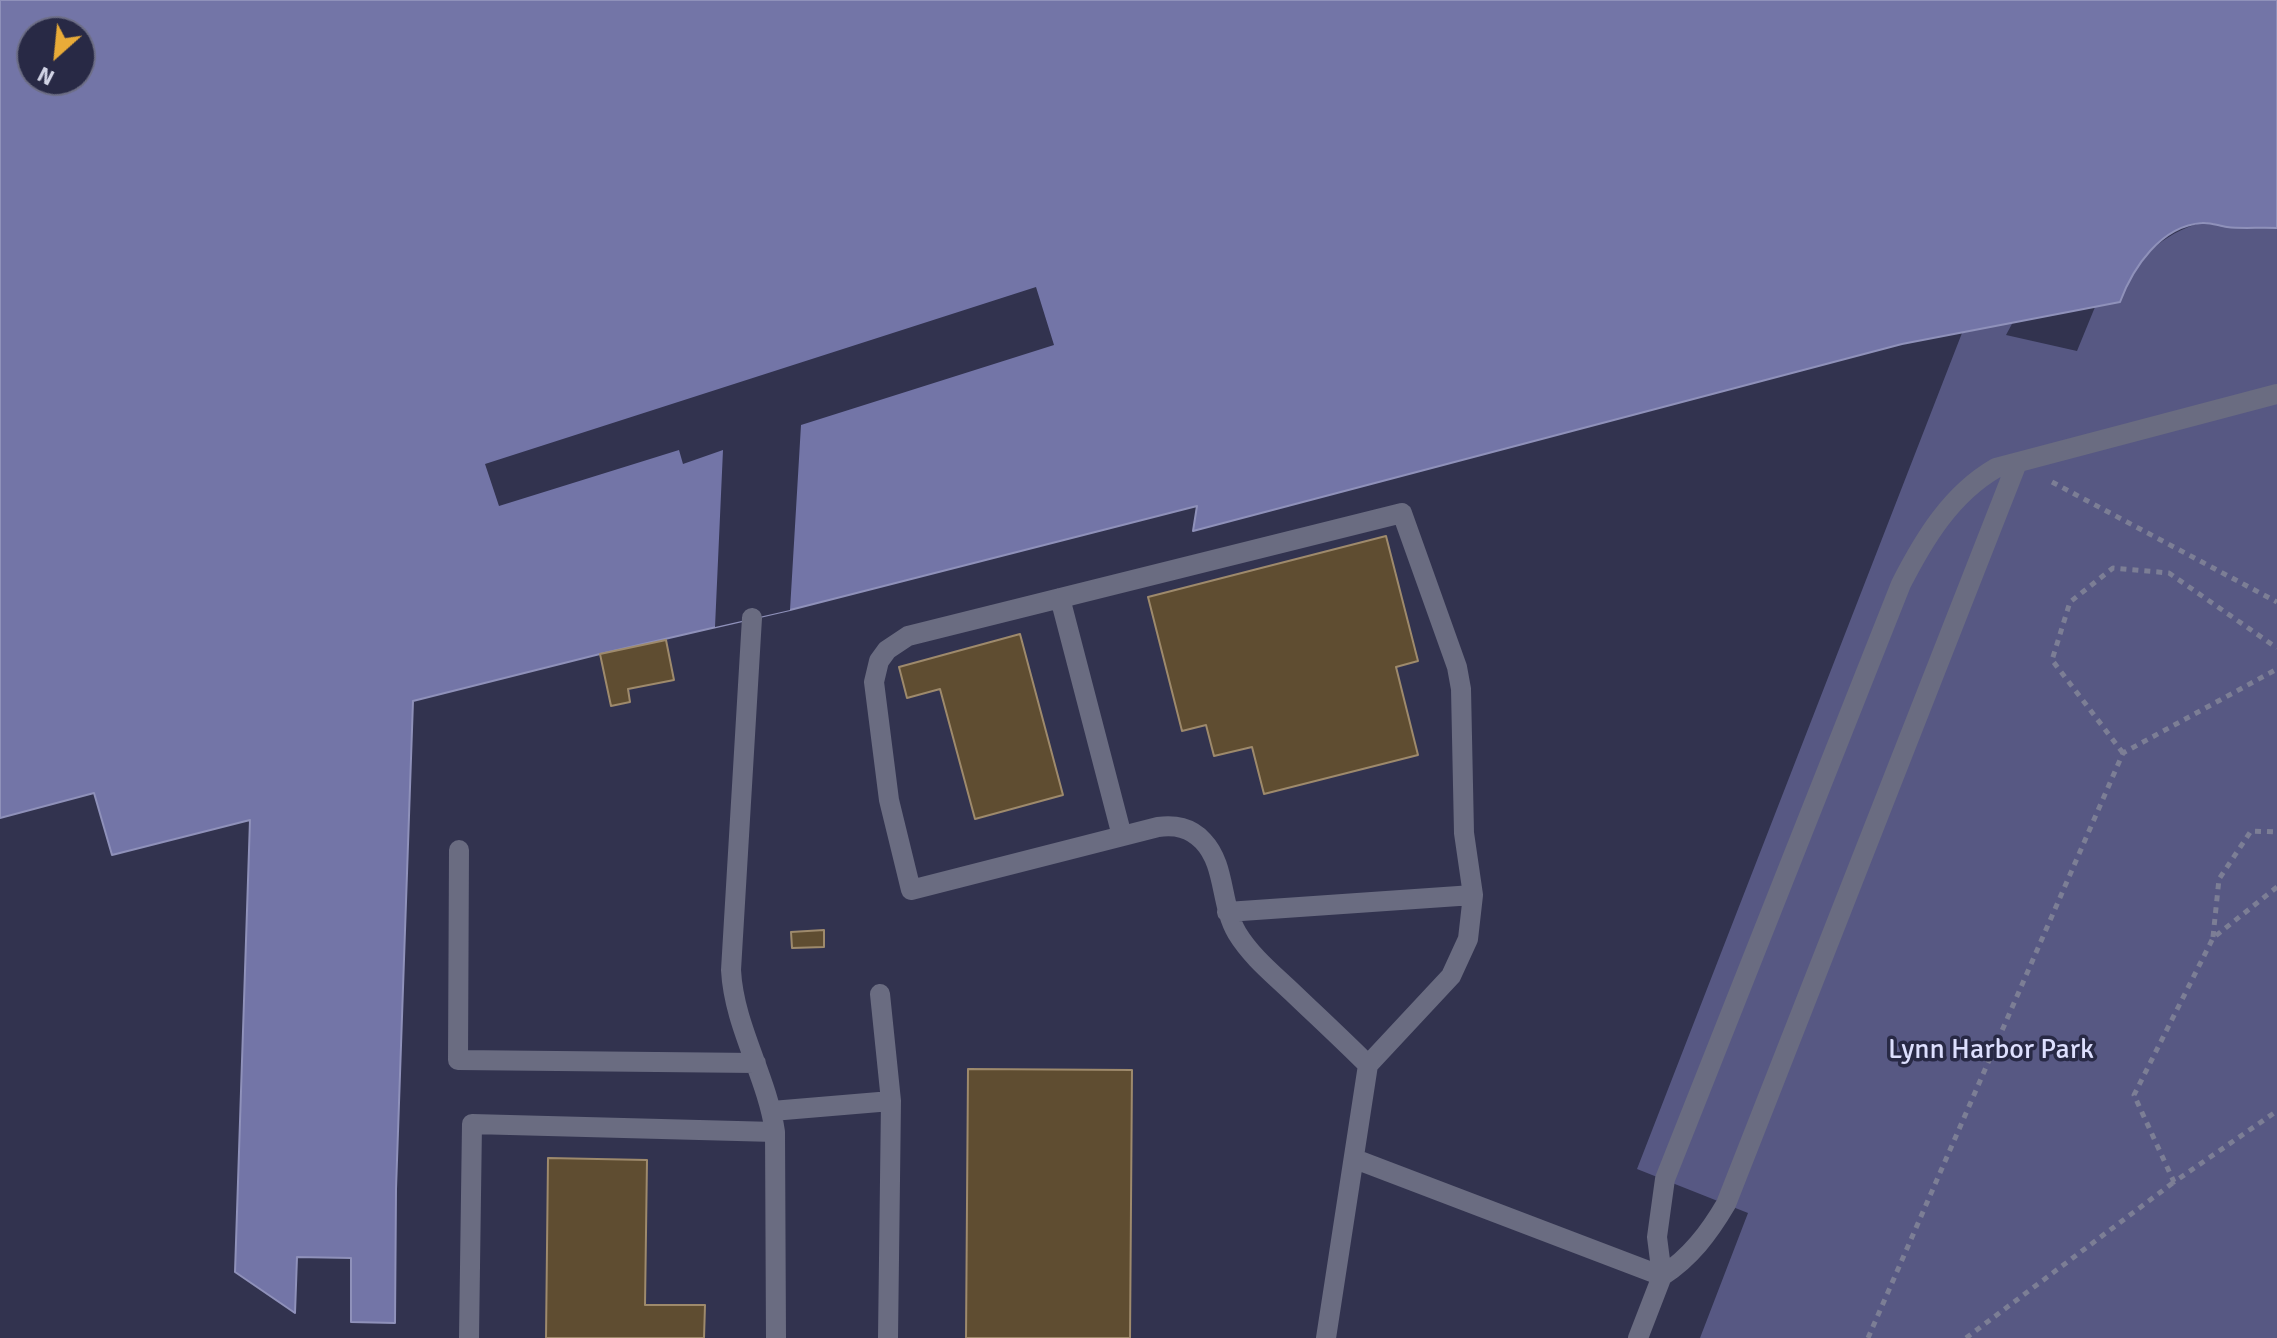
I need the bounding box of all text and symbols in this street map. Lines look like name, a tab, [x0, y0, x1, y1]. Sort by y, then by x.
north arrow	[16, 16, 96, 96]
text: N	[33, 61, 59, 92]
park label: Lynn Harbor Park	[1888, 1034, 2094, 1068]

